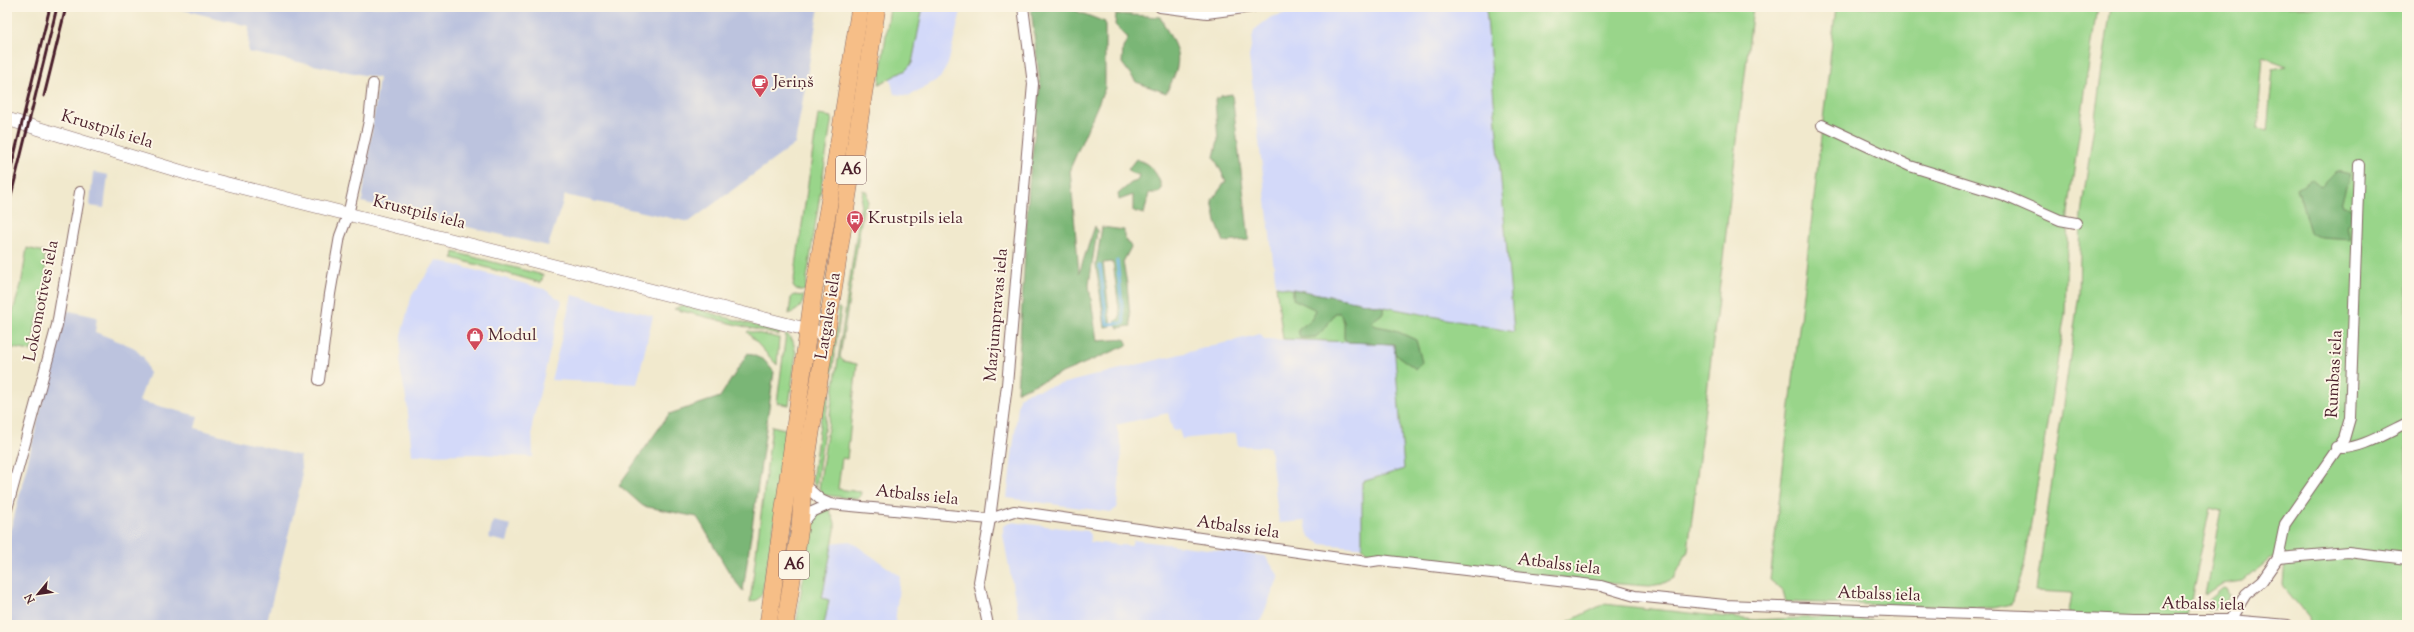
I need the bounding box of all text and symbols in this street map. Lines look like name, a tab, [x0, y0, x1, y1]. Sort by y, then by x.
place label: Jēriņš	[772, 71, 814, 95]
cafe icon: Jēriņš	[750, 73, 770, 98]
street label: Krustpils iela	[58, 105, 156, 155]
road number: A6	[836, 156, 866, 184]
street label: Krustpils iela	[370, 190, 468, 236]
place label: Krustpils iela	[868, 207, 963, 231]
bus stop icon: Krustpils iela	[845, 209, 865, 234]
street label: Lokomotīves iela	[18, 238, 66, 364]
street label: Mazjumpravas iela	[979, 247, 1015, 383]
street label: Latgales iela	[810, 271, 848, 361]
place label: Modul	[488, 324, 537, 348]
shop icon: Modul	[465, 326, 485, 351]
street label: Rumbas iela	[2321, 329, 2349, 419]
street label: Atbalss iela	[874, 480, 960, 512]
street label: Atbalss iela	[1195, 510, 1281, 546]
street label: Atbalss iela	[1516, 548, 1602, 582]
road number: A6	[779, 551, 809, 579]
north arrow	[18, 574, 58, 614]
street label: Atbalss iela	[1837, 582, 1921, 608]
text: N	[21, 590, 40, 607]
street label: Atbalss iela	[2161, 592, 2245, 618]

